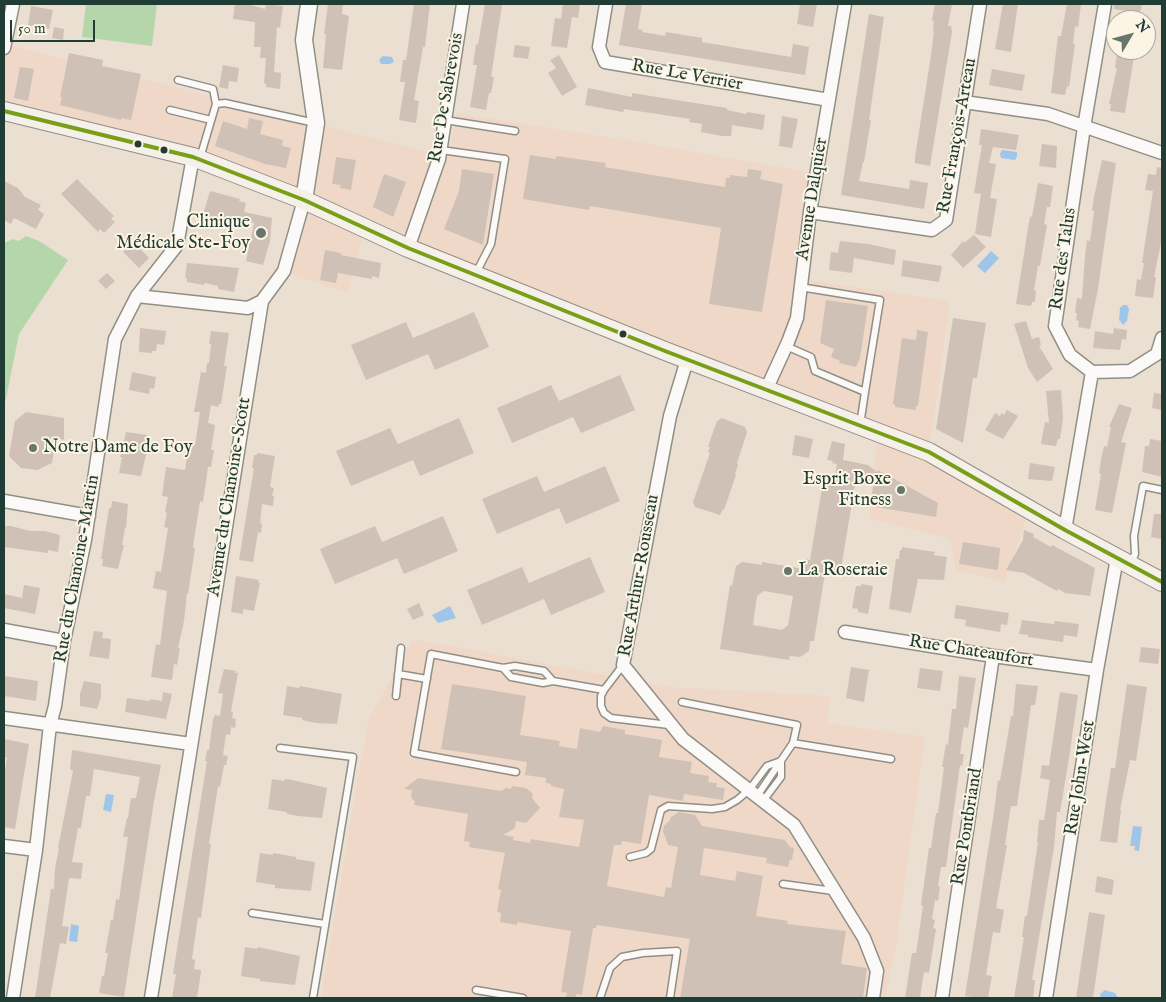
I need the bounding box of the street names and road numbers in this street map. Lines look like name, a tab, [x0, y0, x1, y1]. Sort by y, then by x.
street label: Rue De Sabrevois	[425, 31, 469, 165]
street label: Rue Le Verrier	[630, 56, 744, 96]
street label: Rue François-Arteau	[934, 57, 982, 215]
street label: Avenue Dalquier	[793, 136, 833, 262]
street label: Rue des Talus	[1046, 206, 1082, 312]
street label: Avenue du Chanoine-Scott	[204, 396, 256, 598]
street label: Rue du Chanoine-Martin	[51, 473, 105, 665]
street label: Rue Arthur-Rousseau	[615, 493, 665, 659]
street label: Rue Chateaufort	[907, 631, 1035, 673]
street label: Rue John-West	[1061, 719, 1101, 837]
street label: Rue Pontbriand	[948, 767, 988, 887]

